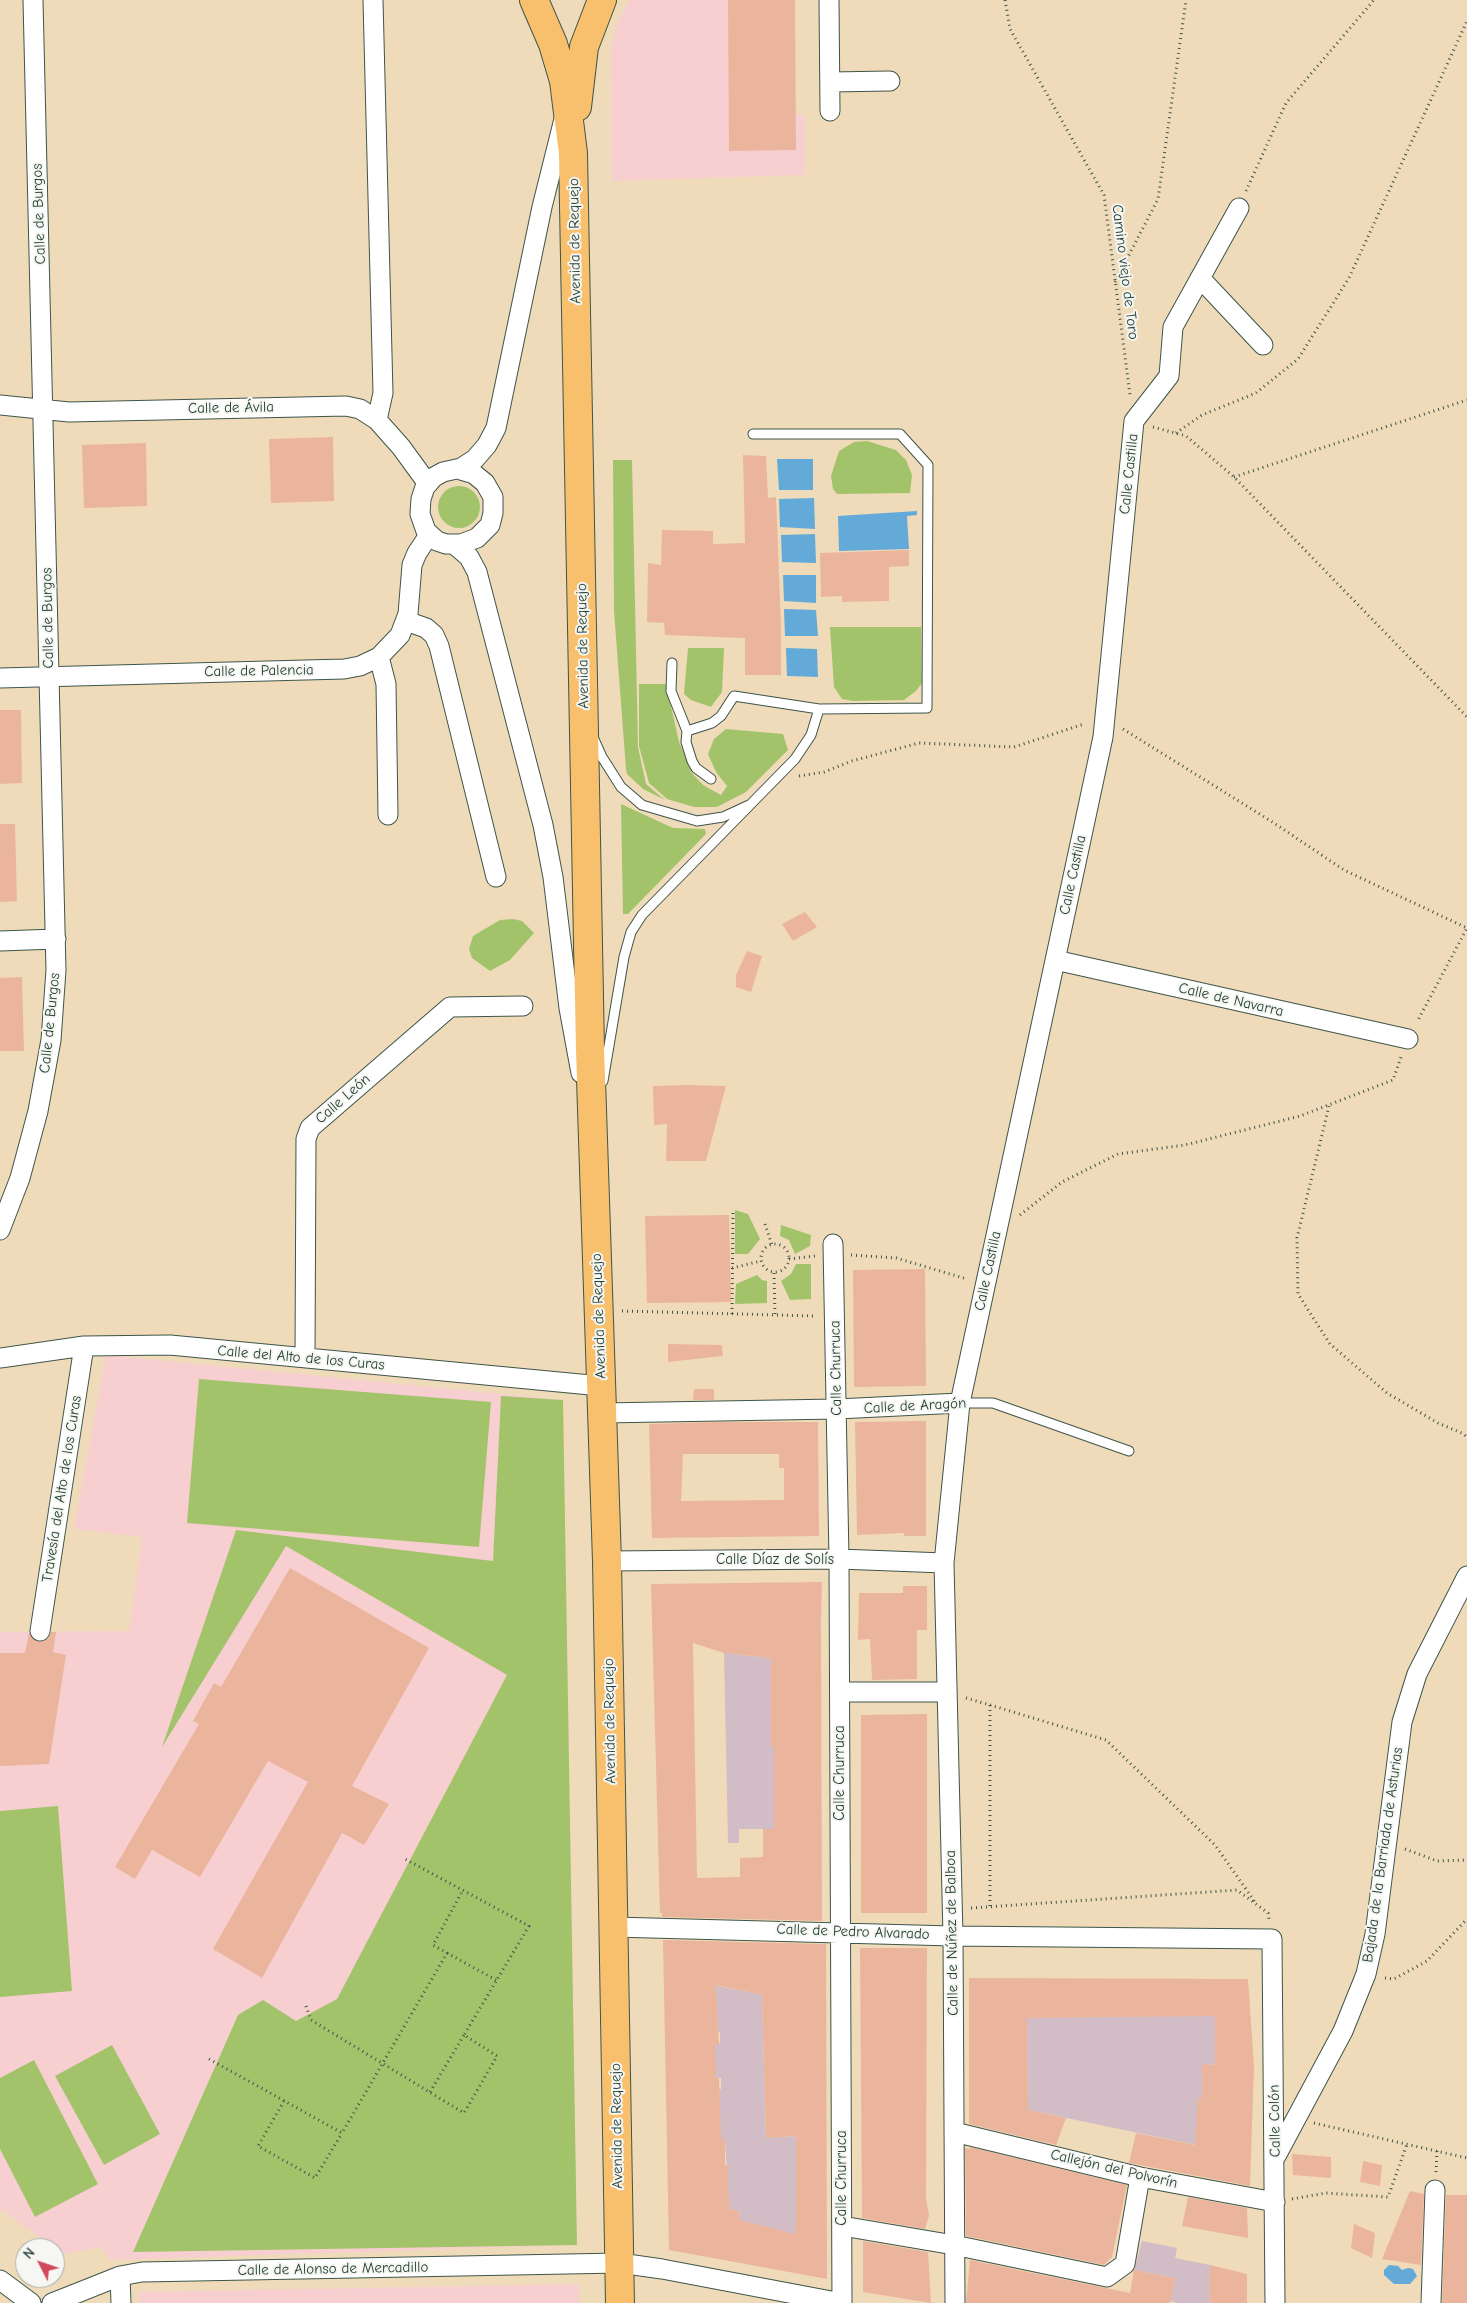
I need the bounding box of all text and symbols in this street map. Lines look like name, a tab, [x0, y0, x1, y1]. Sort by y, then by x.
street label: Calle de Burgos	[28, 163, 50, 265]
street label: Avenida de Requejo	[565, 178, 585, 304]
street label: Camino viejo de Toro	[1108, 203, 1142, 341]
street label: Calle de Ávila	[188, 398, 274, 418]
street label: Calle Castilla	[1116, 433, 1142, 515]
street label: Calle de Burgos	[38, 567, 58, 669]
street label: Avenida de Requejo	[573, 583, 593, 709]
street label: Calle de Palencia	[204, 661, 314, 681]
street label: Calle Castilla	[1056, 833, 1090, 917]
street label: Calle de Burgos	[36, 972, 64, 1074]
street label: Calle de Navarra	[1177, 979, 1285, 1021]
street label: Calle León	[312, 1070, 374, 1128]
street label: Calle Castilla	[971, 1229, 1005, 1313]
street label: Avenida de Requejo	[588, 1253, 610, 1379]
street label: Calle Churruca	[826, 1320, 846, 1416]
street label: Calle del Alto de los Curas	[217, 1342, 385, 1374]
street label: Travesía del Alto de los Curas	[38, 1394, 86, 1584]
street label: Calle de Aragón	[863, 1394, 967, 1418]
street label: Calle Díaz de Solís	[716, 1551, 834, 1569]
street label: Avenida de Requejo	[600, 1658, 620, 1784]
street label: Calle Churruca	[831, 1725, 849, 1821]
street label: Bajada de la Barriada de Asturias	[1359, 1746, 1407, 1964]
street label: Calle de Núñez de Balboa	[942, 1850, 962, 2016]
street label: Calle de Pedro Alvarado	[776, 1920, 930, 1944]
street label: Avenida de Requejo	[607, 2063, 627, 2189]
street label: Calle Colón	[1265, 2084, 1285, 2158]
street label: Calle Churruca	[833, 2130, 851, 2226]
street label: Callejón del Polvorín	[1049, 2146, 1179, 2192]
north arrow	[15, 2238, 65, 2288]
text: N	[20, 2244, 38, 2263]
street label: Calle de Alonso de Mercadillo	[237, 2258, 429, 2280]

